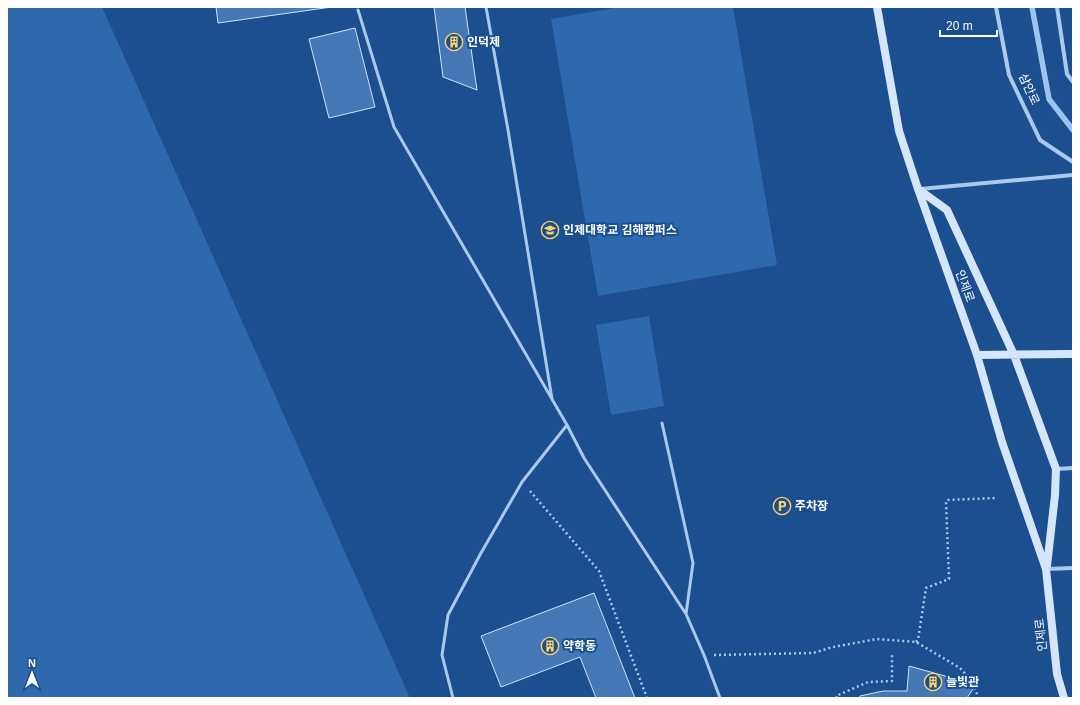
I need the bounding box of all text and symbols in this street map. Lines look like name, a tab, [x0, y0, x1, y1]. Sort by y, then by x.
scale bar	[940, 12, 997, 38]
text: 20 m	[946, 19, 973, 33]
building icon: 인덕제	[444, 32, 464, 52]
place label: 인덕제	[467, 35, 500, 49]
street label: 삼안로	[1016, 71, 1042, 107]
school or university icon: 인제대학교 김해캠퍼스	[540, 220, 560, 240]
place label: 인제대학교 김해캠퍼스	[563, 223, 677, 237]
street label: 인제로	[953, 268, 977, 304]
parking icon: 주차장	[772, 496, 792, 516]
place label: 주차장	[795, 499, 828, 513]
street label: 인제로	[1032, 618, 1050, 652]
building icon: 약학동	[540, 636, 560, 656]
place label: 약학동	[563, 639, 596, 653]
north arrow	[12, 653, 52, 693]
text: N	[28, 657, 36, 669]
building icon: 늘빛관	[923, 672, 943, 692]
place label: 늘빛관	[946, 675, 979, 689]

